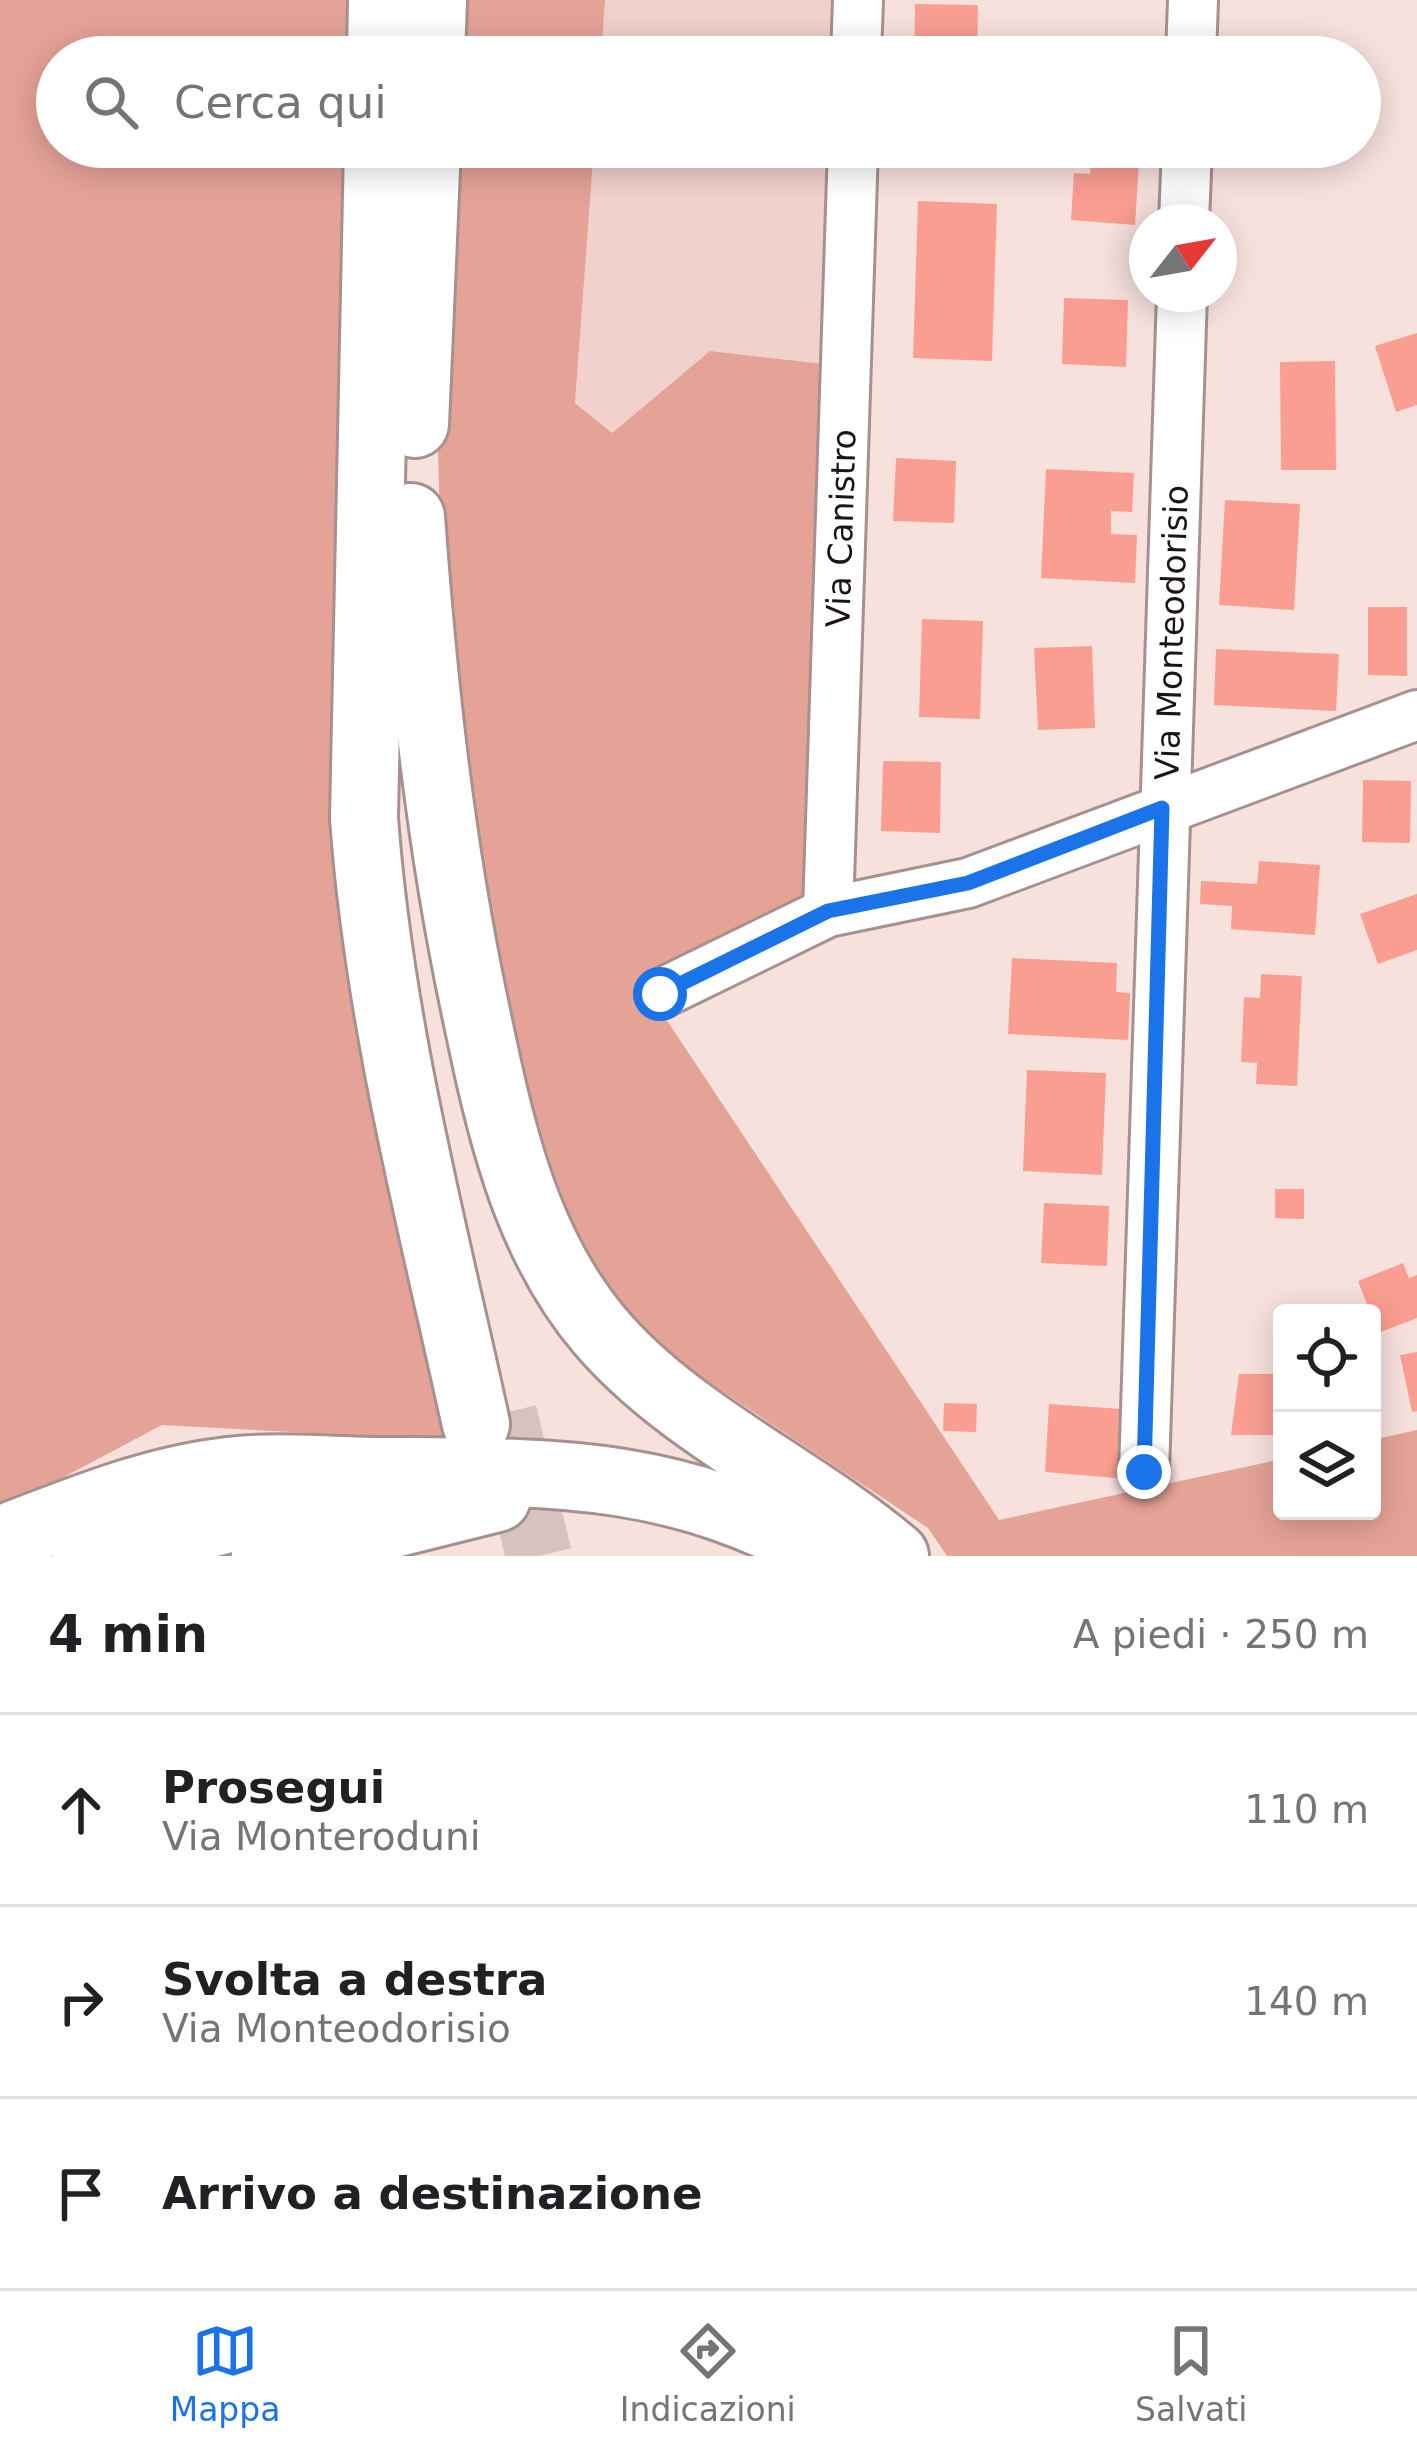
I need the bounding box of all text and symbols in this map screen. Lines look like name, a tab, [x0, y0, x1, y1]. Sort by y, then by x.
search box	[36, 36, 1381, 168]
icon: search	[78, 69, 144, 135]
text: Cerca qui	[174, 76, 387, 129]
north arrow	[1129, 204, 1237, 312]
street label: Via Canistro	[818, 428, 863, 628]
street label: Via Monteodorisio	[1147, 484, 1195, 781]
route start	[633, 967, 687, 1021]
map controls	[1273, 1304, 1381, 1520]
button: locate	[1273, 1304, 1381, 1412]
button: layers	[1273, 1412, 1381, 1520]
route end	[1117, 1445, 1171, 1499]
text: 4 min	[48, 1605, 208, 1664]
text: A piedi · 250 m	[1073, 1612, 1369, 1657]
text: Prosegui	[162, 1761, 385, 1814]
icon: ahead	[48, 1777, 114, 1843]
text: 110 m	[1244, 1787, 1369, 1832]
text: Via Monteroduni	[162, 1814, 481, 1859]
text: Svolta a destra	[162, 1953, 547, 2006]
icon: right	[48, 1969, 114, 2035]
text: 140 m	[1244, 1979, 1369, 2024]
text: Via Monteodorisio	[162, 2006, 511, 2051]
icon: arrive	[48, 2161, 114, 2227]
text: Arrivo a destinazione	[162, 2167, 703, 2220]
tab: Mappa	[170, 2318, 280, 2429]
tab: Indicazioni	[620, 2318, 796, 2429]
tab: Salvati	[1135, 2318, 1247, 2429]

